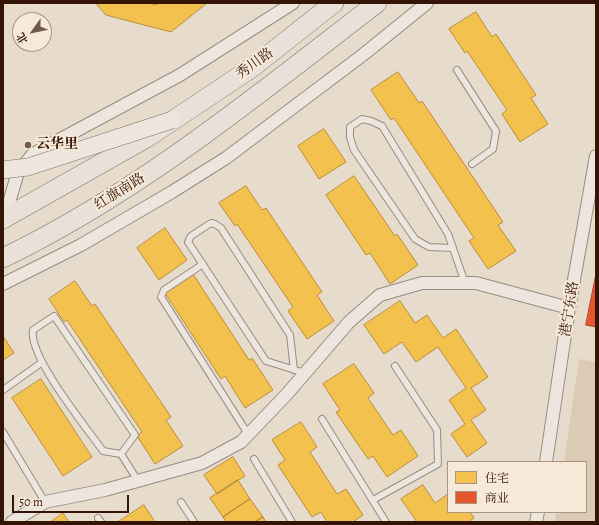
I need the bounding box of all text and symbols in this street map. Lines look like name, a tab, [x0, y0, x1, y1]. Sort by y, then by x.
north arrow	[12, 12, 52, 52]
text: 北	[13, 30, 32, 47]
street label: 秀川路	[233, 45, 277, 83]
place label: 云华里	[36, 137, 78, 153]
marker: 云华里	[23, 140, 33, 150]
street label: 红旗南路	[92, 170, 148, 214]
street label: 港宁东路	[557, 280, 583, 338]
legend	[447, 461, 587, 513]
text: 住宅	[485, 470, 509, 486]
scale bar	[14, 487, 131, 513]
text: 商业	[485, 490, 509, 506]
text: 50 m	[19, 494, 43, 510]

